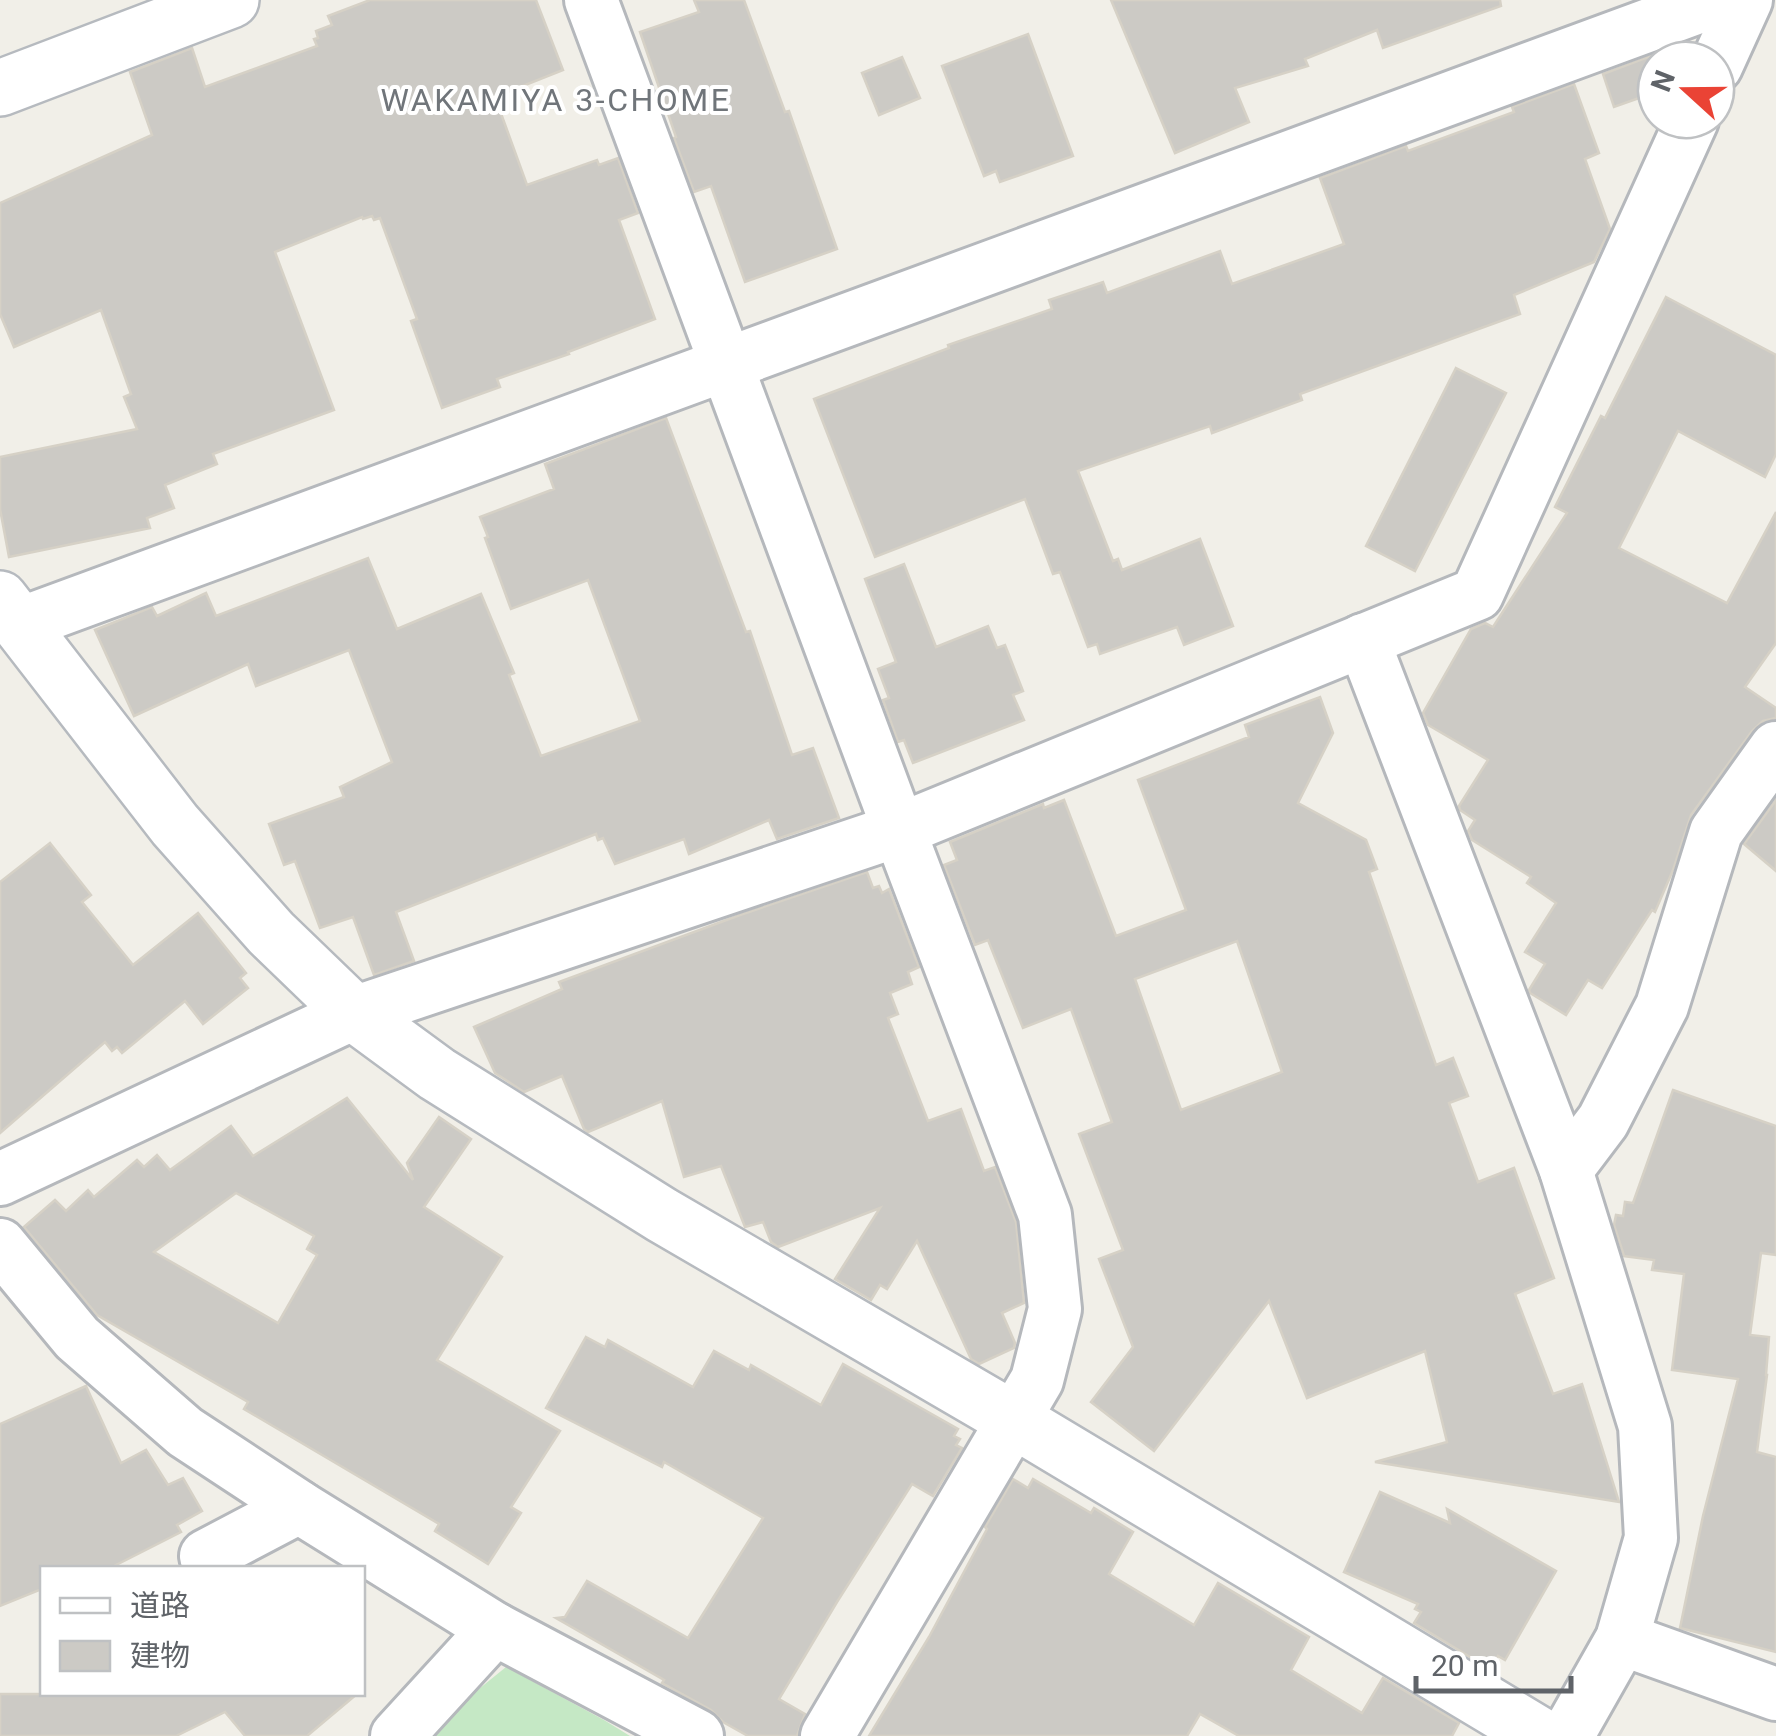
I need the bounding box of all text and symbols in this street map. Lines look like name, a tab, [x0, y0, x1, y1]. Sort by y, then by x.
north arrow	[1636, 40, 1736, 140]
text: N	[1644, 66, 1682, 96]
district label: WAKAMIYA 3-CHOME	[381, 81, 731, 119]
legend	[40, 1566, 365, 1696]
text: 道路	[130, 1588, 190, 1623]
scale bar	[1416, 1631, 1571, 1693]
text: 建物	[130, 1638, 190, 1673]
text: 20 m	[1431, 1648, 1498, 1683]

